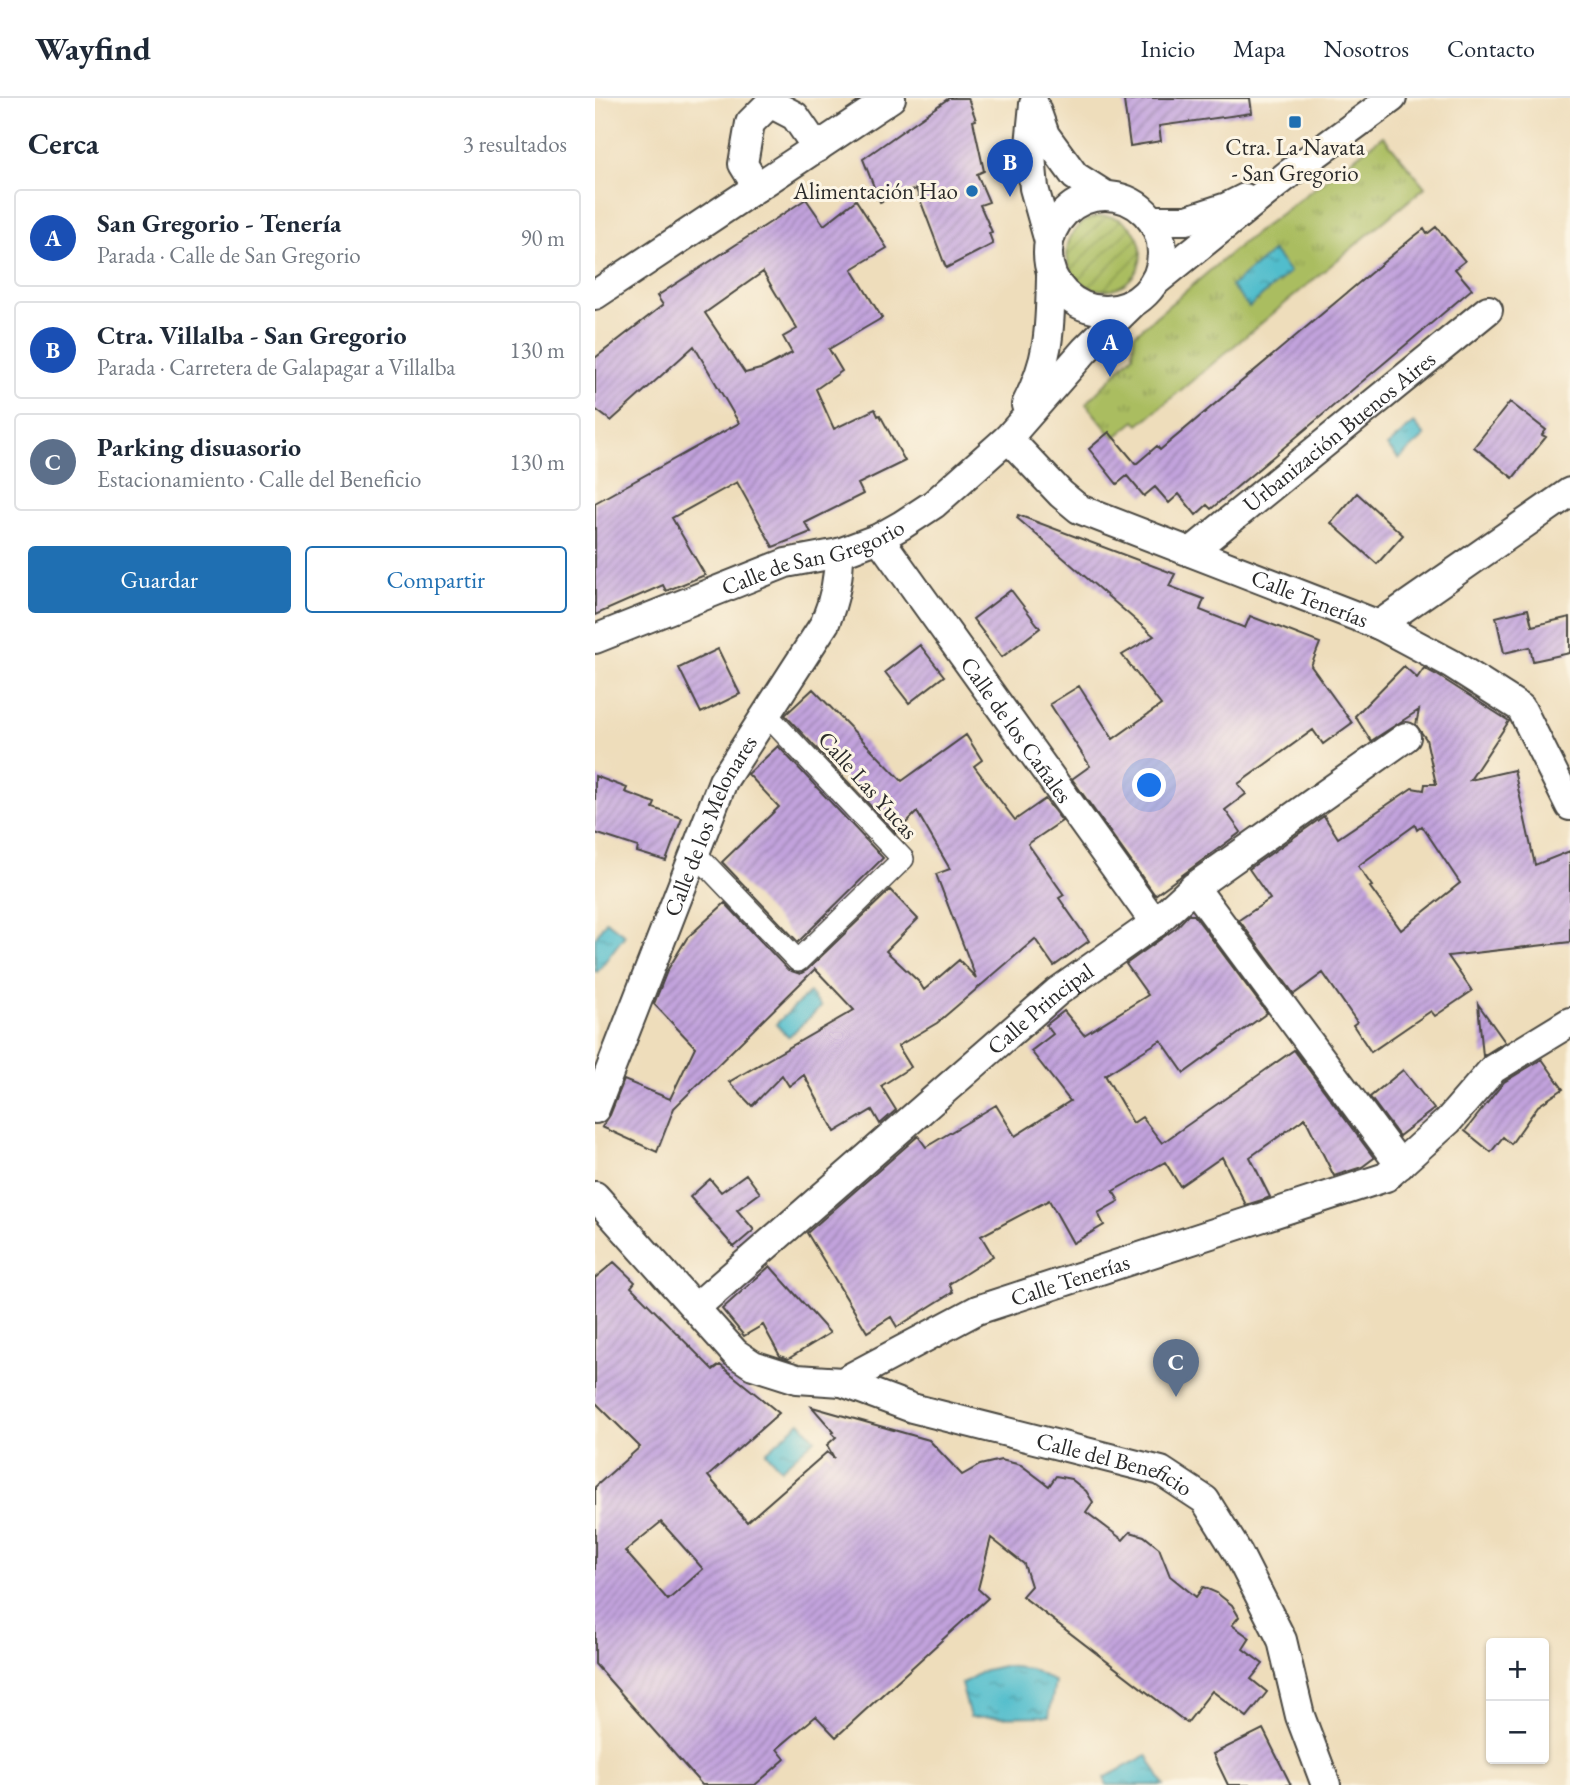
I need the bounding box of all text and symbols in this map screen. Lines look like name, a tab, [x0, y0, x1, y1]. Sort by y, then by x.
text: Wayfind	[35, 27, 151, 70]
text: Inicio	[1141, 33, 1195, 64]
text: Mapa	[1233, 33, 1285, 64]
text: Nosotros	[1323, 33, 1409, 64]
text: Contacto	[1447, 33, 1535, 64]
marker: Ctra. La Navata - San Gregorio	[1287, 114, 1303, 130]
text: Cerca	[28, 124, 99, 163]
text: 3 resultados	[463, 129, 567, 159]
place label: Ctra. La Navata - San Gregorio	[1225, 132, 1366, 188]
pin: B	[987, 139, 1033, 197]
place label: Alimentación Hao	[792, 176, 958, 206]
marker: Alimentación Hao	[964, 183, 980, 199]
text: San Gregorio - Tenería	[97, 206, 341, 240]
text: A	[45, 223, 61, 253]
text: 90 m	[520, 223, 565, 253]
text: Parada · Calle de San Gregorio	[97, 240, 361, 270]
text: Ctra. Villalba - San Gregorio	[97, 318, 406, 352]
pin: A	[1087, 319, 1133, 377]
text: B	[46, 335, 60, 365]
text: 130 m	[509, 335, 565, 365]
street label: Urbanización Buenos Aires	[1237, 344, 1442, 519]
text: Parada · Carretera de Galapagar a Villalba	[97, 352, 455, 382]
text: Parking disuasorio	[97, 430, 301, 464]
text: C	[45, 447, 61, 477]
text: 130 m	[509, 447, 565, 477]
text: Estacionamiento · Calle del Beneficio	[97, 464, 421, 494]
street label: Calle de San Gregorio	[717, 512, 910, 602]
button: Guardar	[28, 546, 291, 613]
button: Compartir	[305, 546, 567, 613]
street label: Calle Tenerías	[1247, 562, 1373, 634]
street label: Calle de los Cañales	[954, 651, 1079, 809]
street label: Calle Las Yucas	[811, 725, 925, 845]
street label: Calle de los Melonares	[657, 729, 764, 921]
your location	[1132, 768, 1166, 802]
street label: Calle Principal	[981, 956, 1100, 1061]
street label: Calle Tenerías	[1007, 1246, 1133, 1313]
pin: C	[1153, 1339, 1199, 1397]
street label: Calle del Beneficio	[1033, 1425, 1198, 1503]
map controls	[1486, 1638, 1549, 1764]
button: +	[1486, 1638, 1549, 1701]
button: −	[1486, 1701, 1549, 1764]

